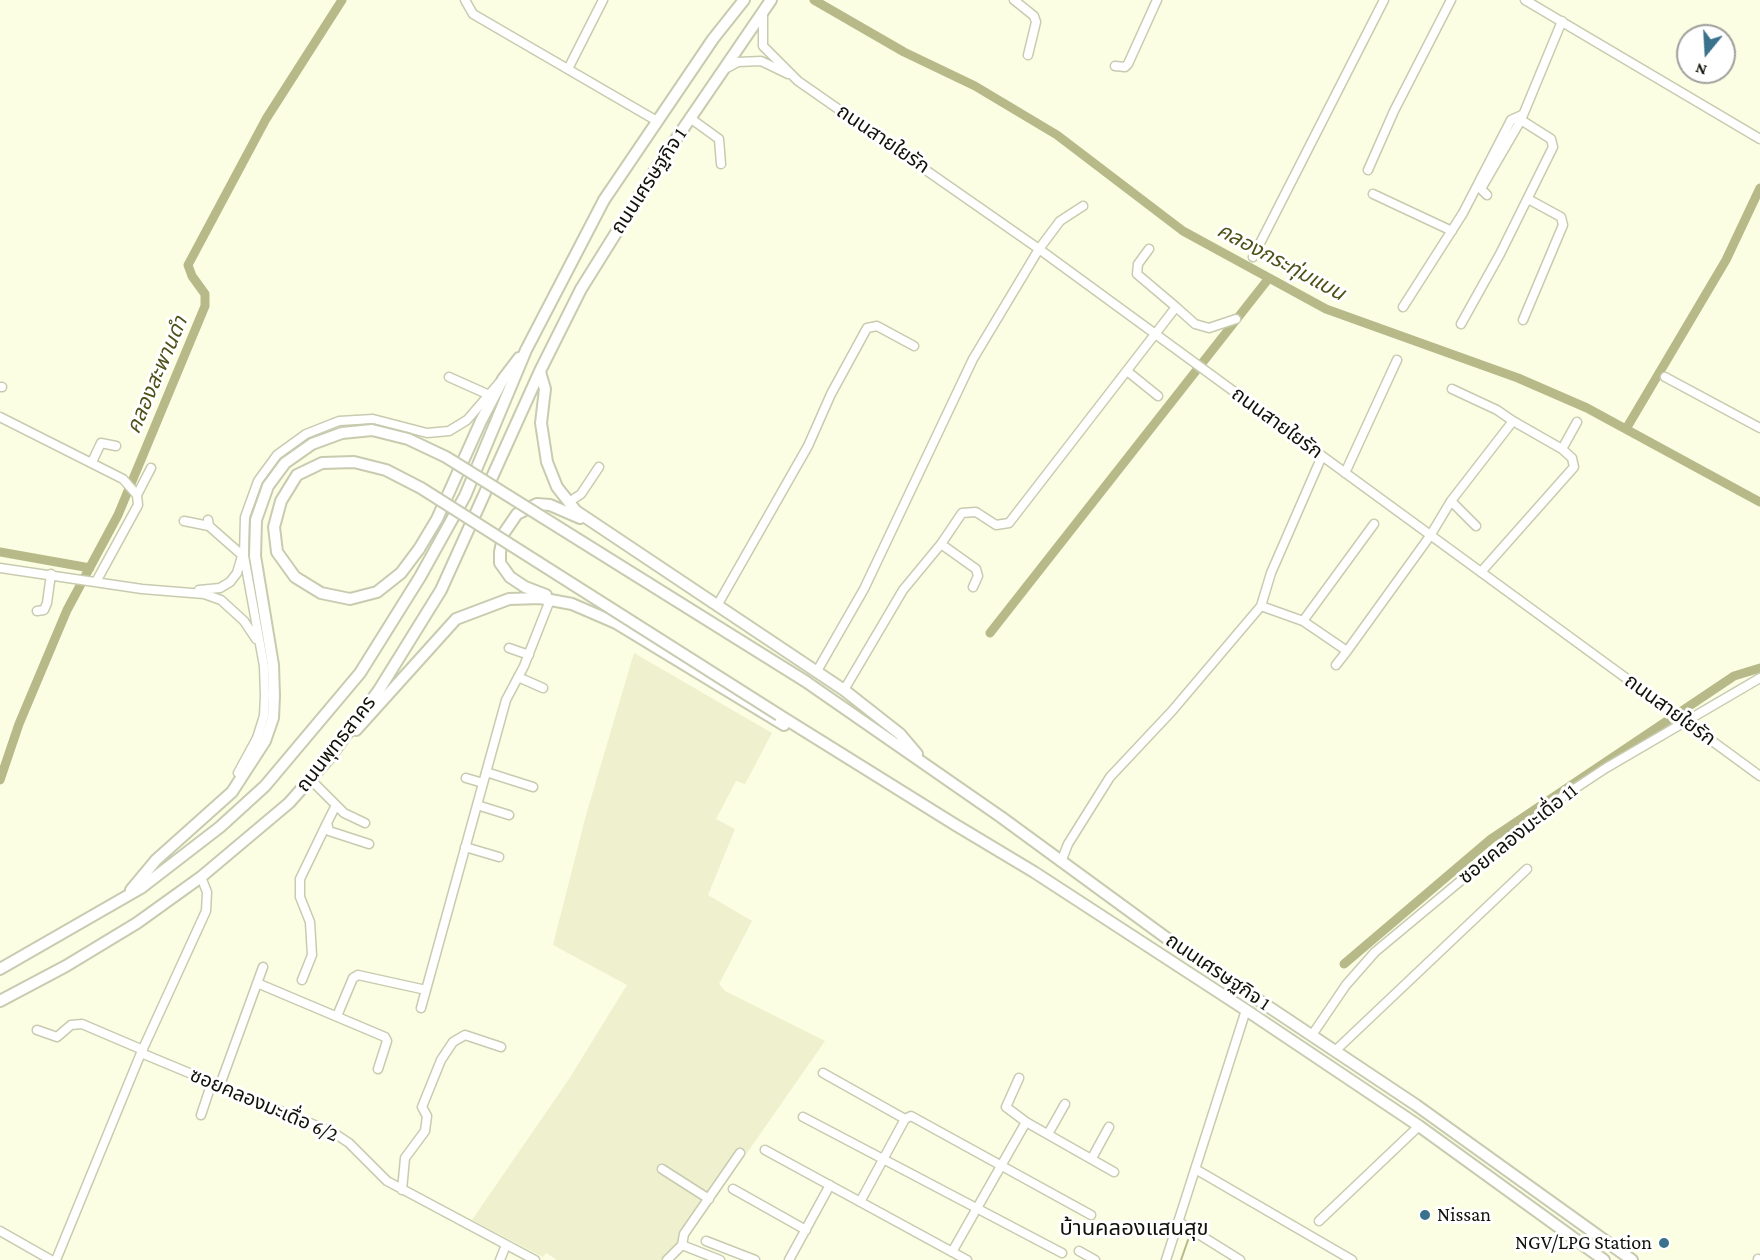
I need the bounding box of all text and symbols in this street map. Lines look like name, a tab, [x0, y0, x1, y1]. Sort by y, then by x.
north arrow	[1676, 24, 1736, 84]
text: N	[1693, 60, 1709, 79]
street label: ถนนสายใยรัก	[832, 99, 934, 179]
street label: ถนนเศรษฐกิจ 1	[606, 124, 692, 238]
water label: คลองกระทุ่มแบน	[1213, 218, 1349, 306]
water label: คลองสะพานดำ	[121, 313, 193, 437]
street label: ถนนสายใยรัก	[1227, 382, 1327, 464]
street label: ถนนสายใยรัก	[1620, 669, 1720, 751]
street label: ถนนพุทธสาคร	[291, 691, 381, 797]
street label: ซอยคลองมะเดื่อ 11	[1454, 779, 1582, 889]
street label: ถนนเศรษฐกิจ 1	[1161, 928, 1275, 1016]
street label: ซอยคลองมะเดื่อ 6/2	[186, 1063, 342, 1147]
place label: Nissan	[1437, 1203, 1491, 1227]
marker: Nissan	[1418, 1208, 1432, 1222]
district label: บ้านคลองแสนสุข	[1059, 1215, 1209, 1241]
place label: NGV/LPG Station	[1515, 1231, 1652, 1255]
marker: NGV/LPG Station	[1657, 1236, 1671, 1250]

